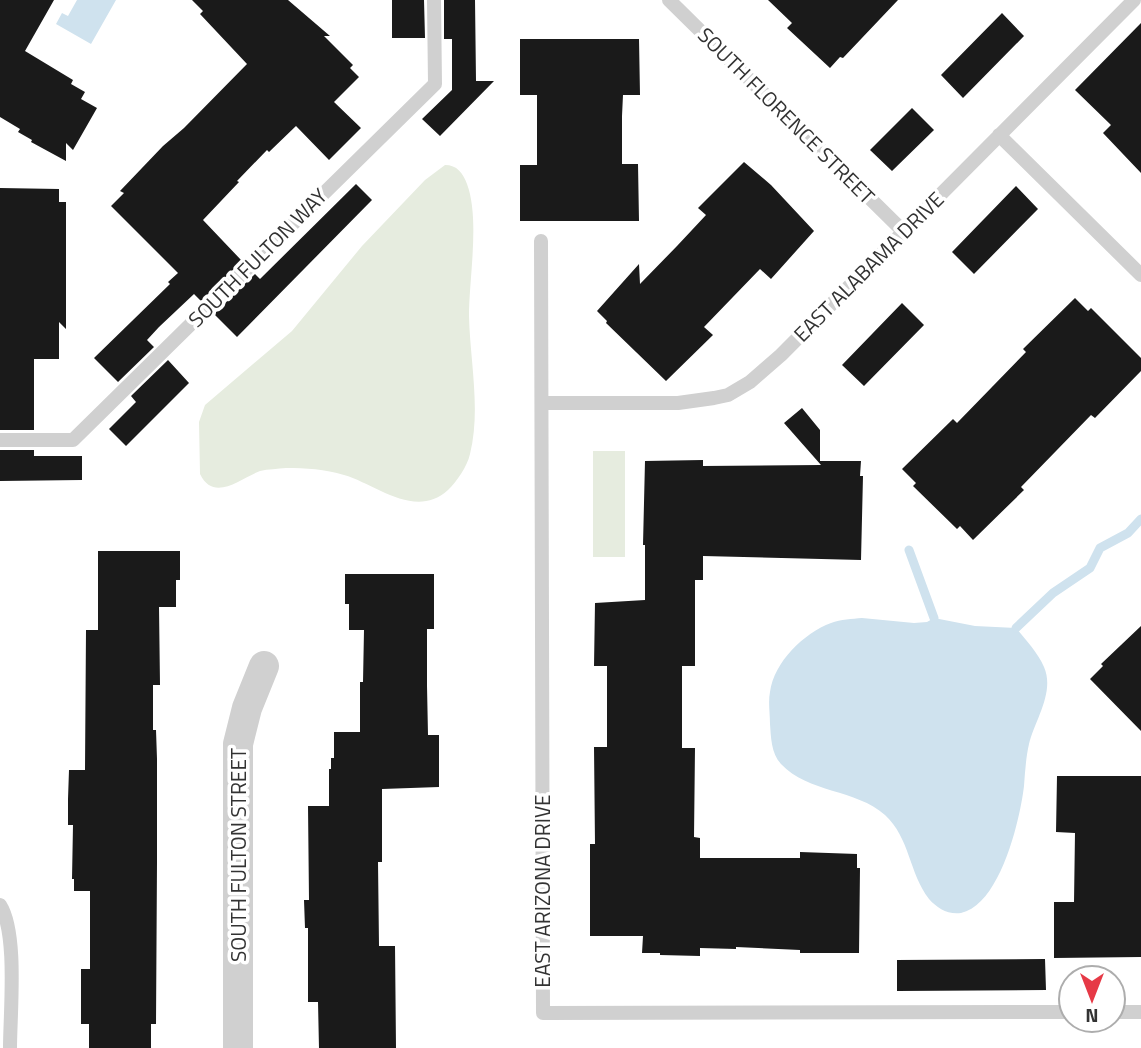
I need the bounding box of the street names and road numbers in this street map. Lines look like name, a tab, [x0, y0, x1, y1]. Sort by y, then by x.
street label: SOUTH FLORENCE STREET	[691, 19, 883, 211]
street label: SOUTH FULTON WAY	[180, 180, 335, 334]
street label: EAST ALABAMA DRIVE	[786, 184, 951, 349]
street label: SOUTH FULTON STREET	[222, 748, 254, 962]
street label: EAST ARIZONA DRIVE	[526, 794, 558, 988]

